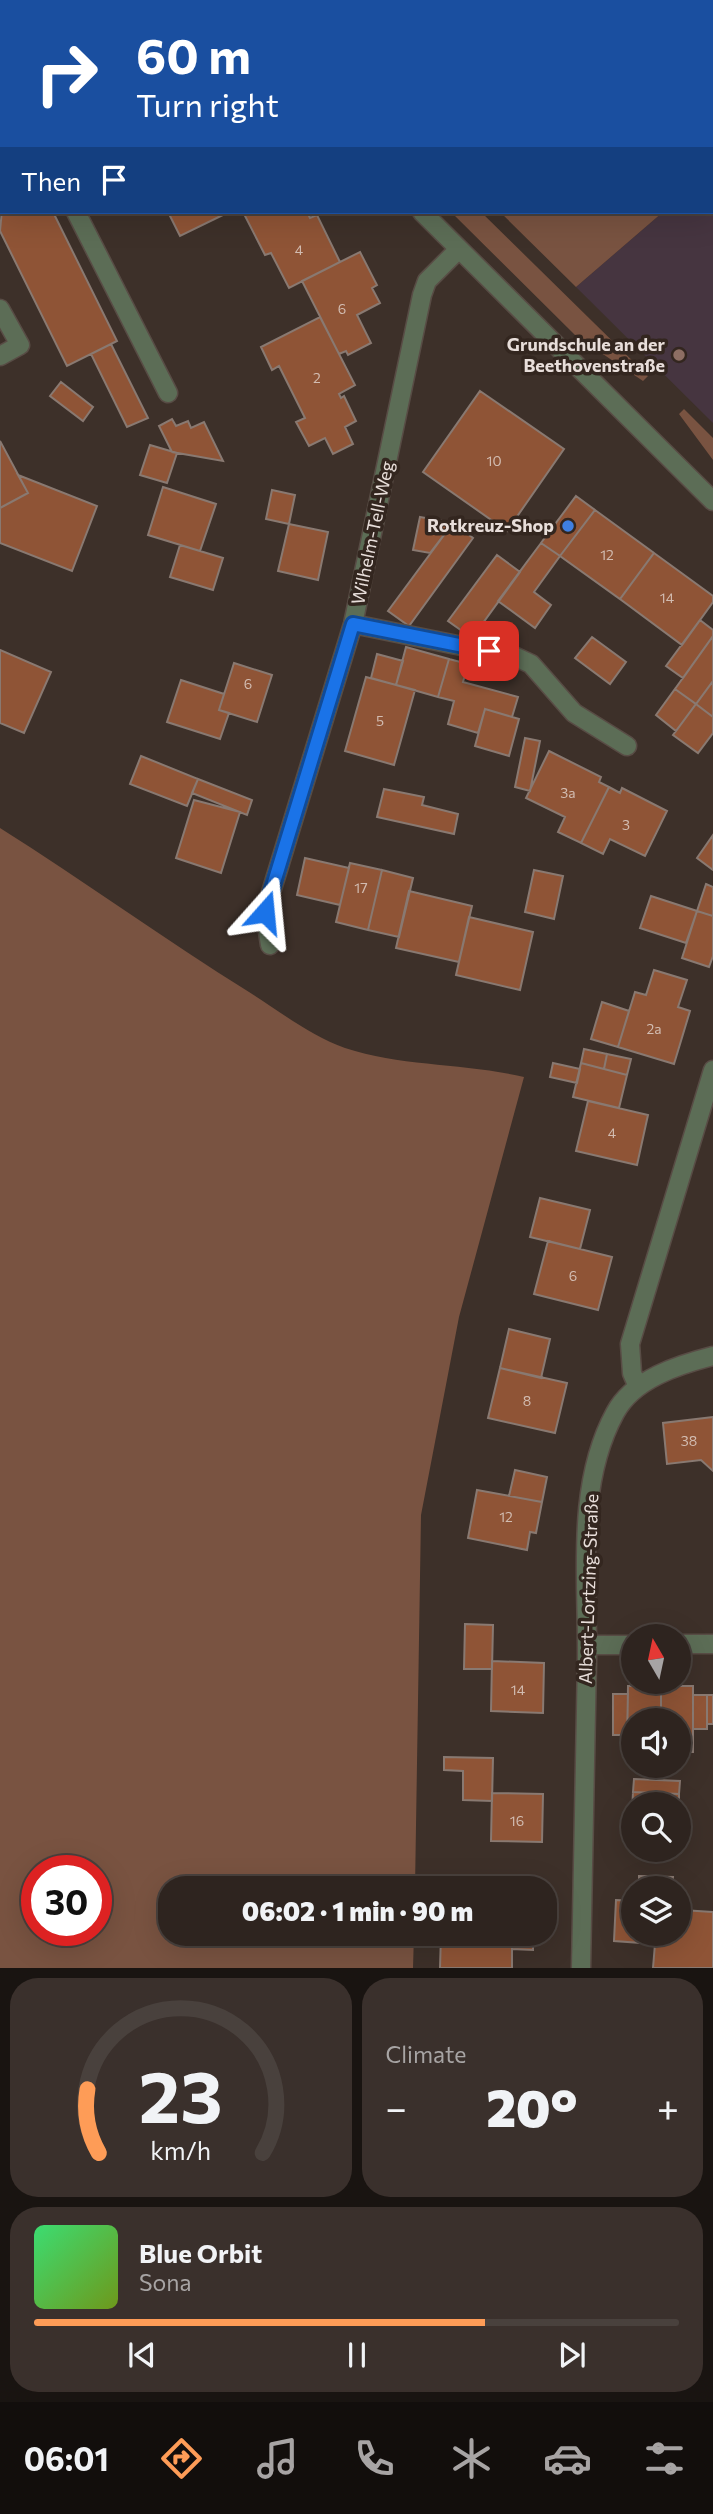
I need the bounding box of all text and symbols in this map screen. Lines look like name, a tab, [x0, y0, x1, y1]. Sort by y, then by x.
text: 60 m	[136, 24, 251, 84]
icon: right	[21, 28, 112, 119]
text: Turn right	[136, 84, 279, 124]
icon: arrive	[95, 161, 133, 199]
text: Then	[21, 165, 81, 196]
house number: 4	[295, 241, 304, 258]
house number: 6	[338, 300, 346, 317]
place label: Grundschule an der Beethovenstraße	[507, 333, 666, 376]
marker: Grundschule an der Beethovenstraße	[671, 347, 687, 363]
house number: 2	[313, 369, 321, 386]
house number: 10	[486, 452, 502, 469]
street label: Wilhelm-Tell-Weg	[346, 459, 398, 607]
place label: Rotkreuz-Shop	[427, 514, 554, 536]
marker: Rotkreuz-Shop	[560, 518, 576, 534]
house number: 12	[600, 546, 614, 563]
house number: 14	[660, 589, 675, 606]
pin	[459, 621, 519, 681]
icon: arrive	[470, 632, 508, 670]
house number: 6	[244, 675, 252, 692]
house number: 5	[376, 712, 384, 729]
house number: 3a	[560, 784, 576, 801]
house number: 3	[622, 816, 630, 833]
position arrow	[228, 875, 302, 949]
house number: 17	[354, 879, 368, 896]
house number: 2a	[646, 1020, 662, 1037]
house number: 4	[608, 1124, 617, 1141]
house number: 6	[569, 1267, 577, 1284]
house number: 8	[523, 1392, 531, 1409]
house number: 38	[681, 1432, 697, 1449]
street label: Albert-Lortzing-Straße	[574, 1493, 602, 1684]
house number: 12	[499, 1508, 513, 1525]
north arrow	[621, 1624, 691, 1694]
map controls	[621, 1624, 691, 1946]
house number: 14	[511, 1681, 526, 1698]
button: sound	[621, 1708, 691, 1778]
button: search	[621, 1792, 691, 1862]
house number: 16	[510, 1812, 524, 1829]
speed limit sign: 30	[21, 1855, 112, 1946]
button: layers	[621, 1876, 691, 1946]
text: 06:02 · 1 min · 90 m	[242, 1895, 473, 1926]
text: Climate	[386, 2040, 467, 2068]
text: 23	[139, 2050, 223, 2139]
text: 20°	[486, 2074, 578, 2138]
text: −	[386, 2083, 407, 2130]
text: +	[657, 2083, 679, 2130]
text: km/h	[150, 2135, 211, 2165]
text: Blue Orbit	[139, 2237, 262, 2268]
text: Sona	[139, 2268, 191, 2296]
icon: previous	[123, 2336, 161, 2374]
icon: pause	[338, 2336, 376, 2374]
icon: next	[553, 2336, 591, 2374]
icon: directions	[157, 2434, 206, 2483]
icon: music	[253, 2434, 302, 2483]
icon: phone	[350, 2434, 399, 2483]
icon: climate	[447, 2434, 496, 2483]
icon: car	[543, 2434, 592, 2483]
icon: filters	[640, 2434, 689, 2483]
text: 06:01	[24, 2438, 109, 2478]

